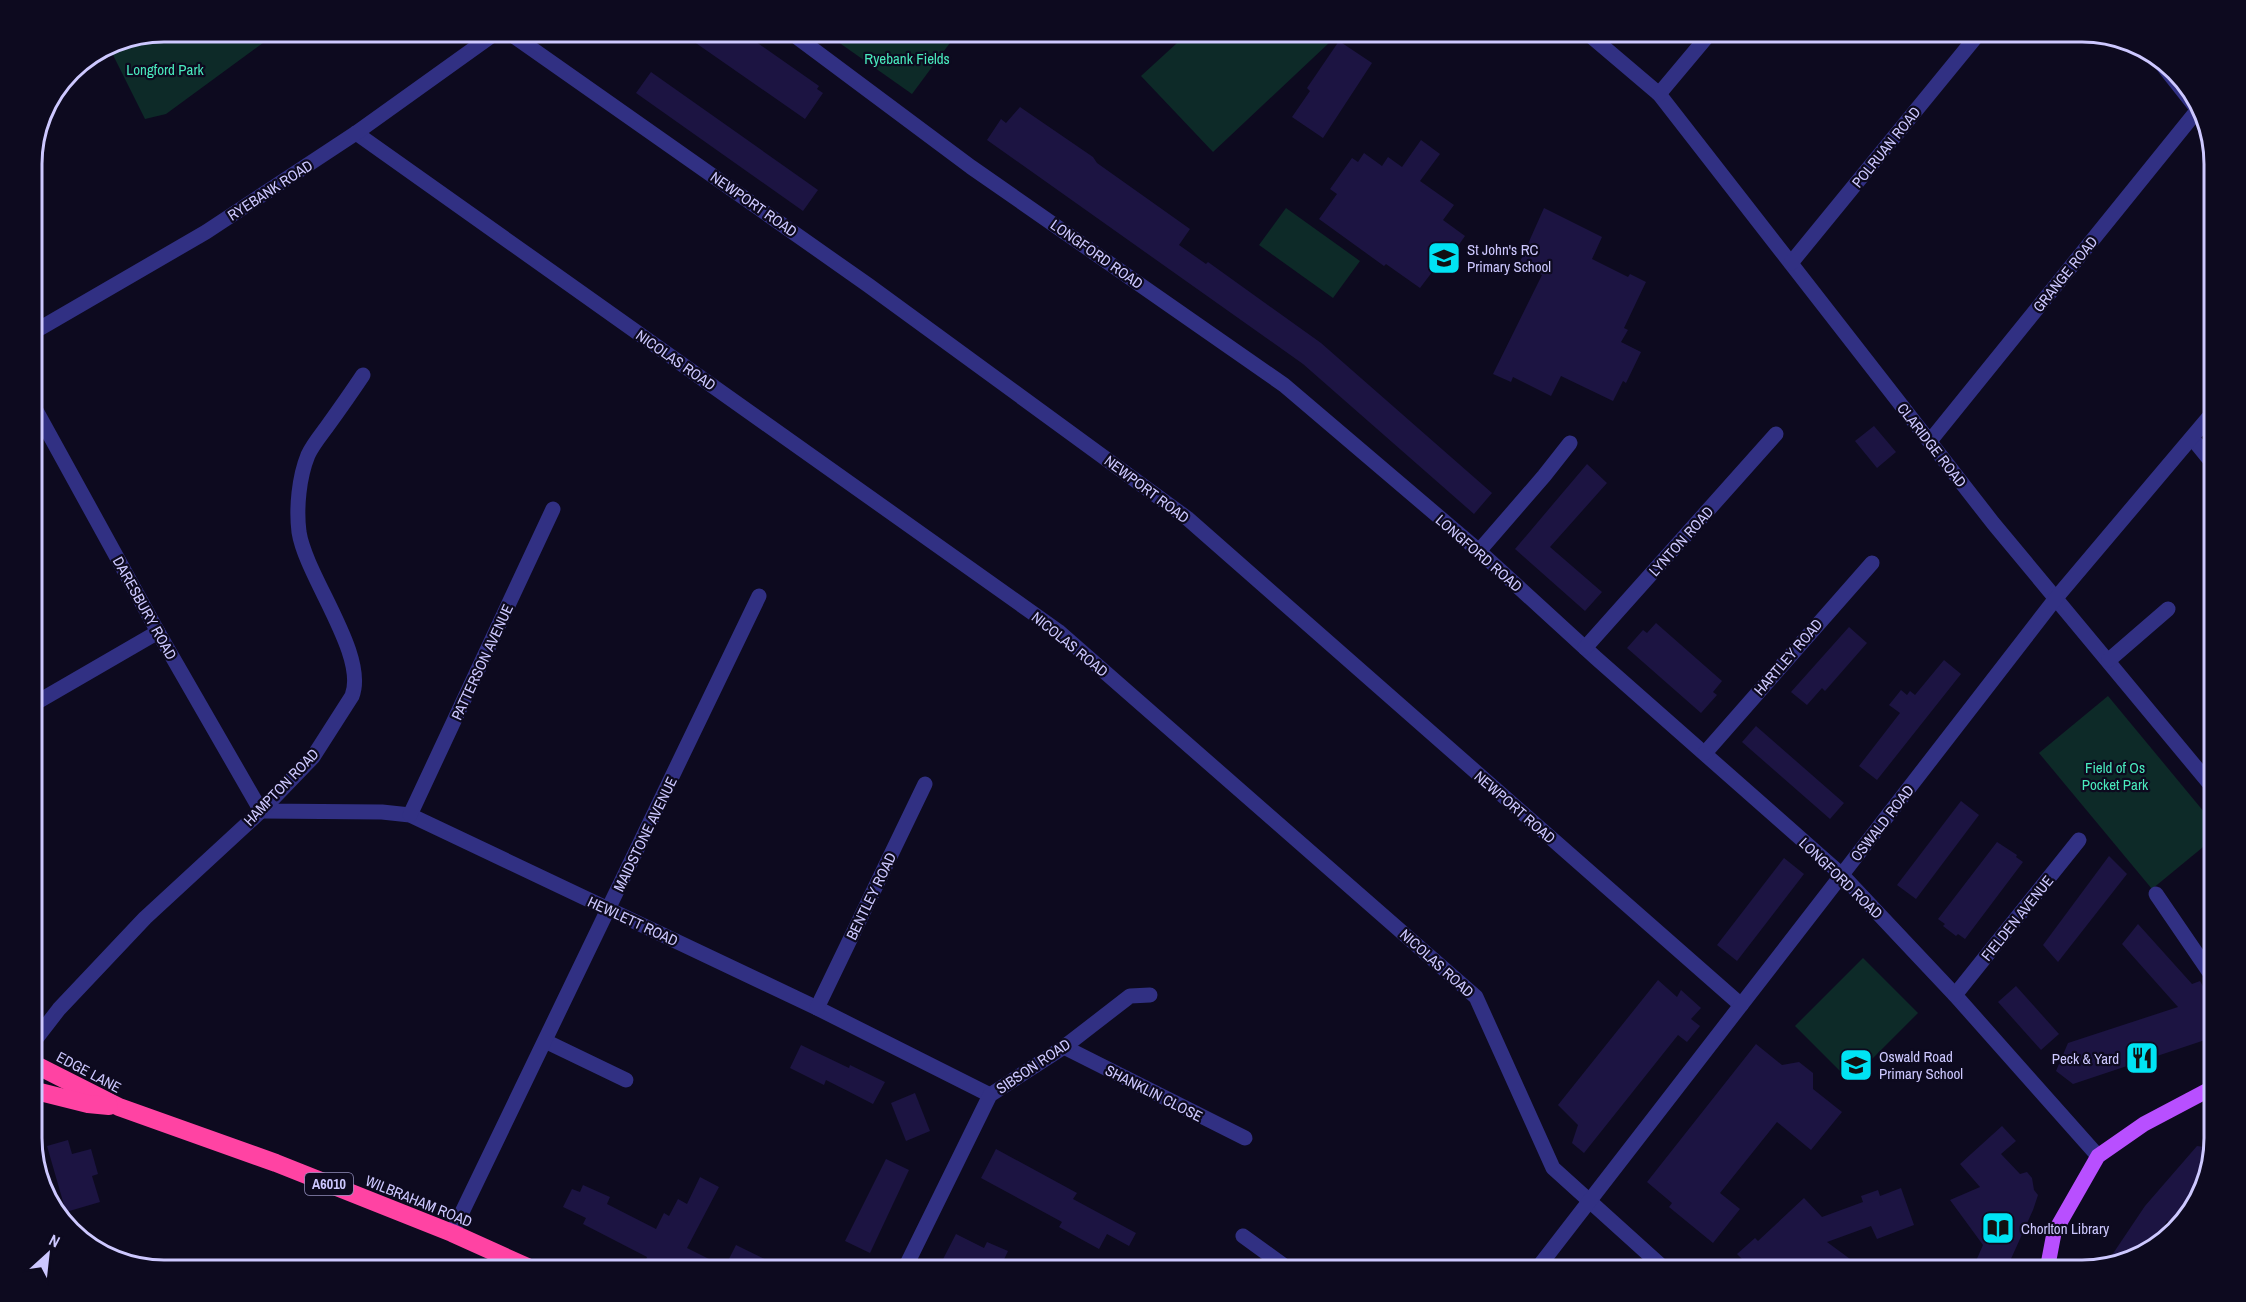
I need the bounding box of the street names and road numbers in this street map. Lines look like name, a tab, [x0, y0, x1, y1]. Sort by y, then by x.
street label: POLRUAN ROAD	[1847, 102, 1925, 192]
street label: RYEBANK ROAD	[223, 155, 317, 225]
street label: NEWPORT ROAD	[706, 166, 802, 242]
street label: LONGFORD ROAD	[1046, 214, 1148, 294]
street label: GRANGE ROAD	[2028, 231, 2102, 316]
street label: NICOLAS ROAD	[632, 325, 720, 395]
street label: CLARIDGE ROAD	[1892, 398, 1972, 492]
street label: NEWPORT ROAD	[1100, 450, 1194, 528]
street label: LYNTON ROAD	[1644, 501, 1718, 581]
street label: LONGFORD ROAD	[1431, 509, 1527, 597]
street label: DARESBURY ROAD	[108, 553, 182, 664]
street label: PATTERSON AVENUE	[446, 601, 518, 723]
street label: NICOLAS ROAD	[1027, 607, 1113, 681]
street label: HARTLEY ROAD	[1749, 614, 1827, 700]
street label: HAMPTON ROAD	[239, 744, 323, 830]
street label: NEWPORT ROAD	[1470, 766, 1560, 848]
street label: MAIDSTONE AVENUE	[608, 773, 682, 895]
street label: OSWALD ROAD	[1845, 780, 1919, 866]
street label: LONGFORD ROAD	[1795, 833, 1887, 923]
street label: BENTLEY ROAD	[841, 849, 901, 943]
street label: FIELDEN AVENUE	[1976, 871, 2058, 965]
street label: HEWLETT ROAD	[584, 891, 682, 951]
street label: NICOLAS ROAD	[1395, 924, 1479, 1002]
street label: SIBSON ROAD	[992, 1033, 1074, 1099]
street label: EDGE LANE	[53, 1046, 125, 1098]
street label: SHANKLIN CLOSE	[1102, 1059, 1206, 1127]
street label: WILBRAHAM ROAD	[362, 1170, 476, 1232]
road number: A6010	[305, 1173, 353, 1195]

